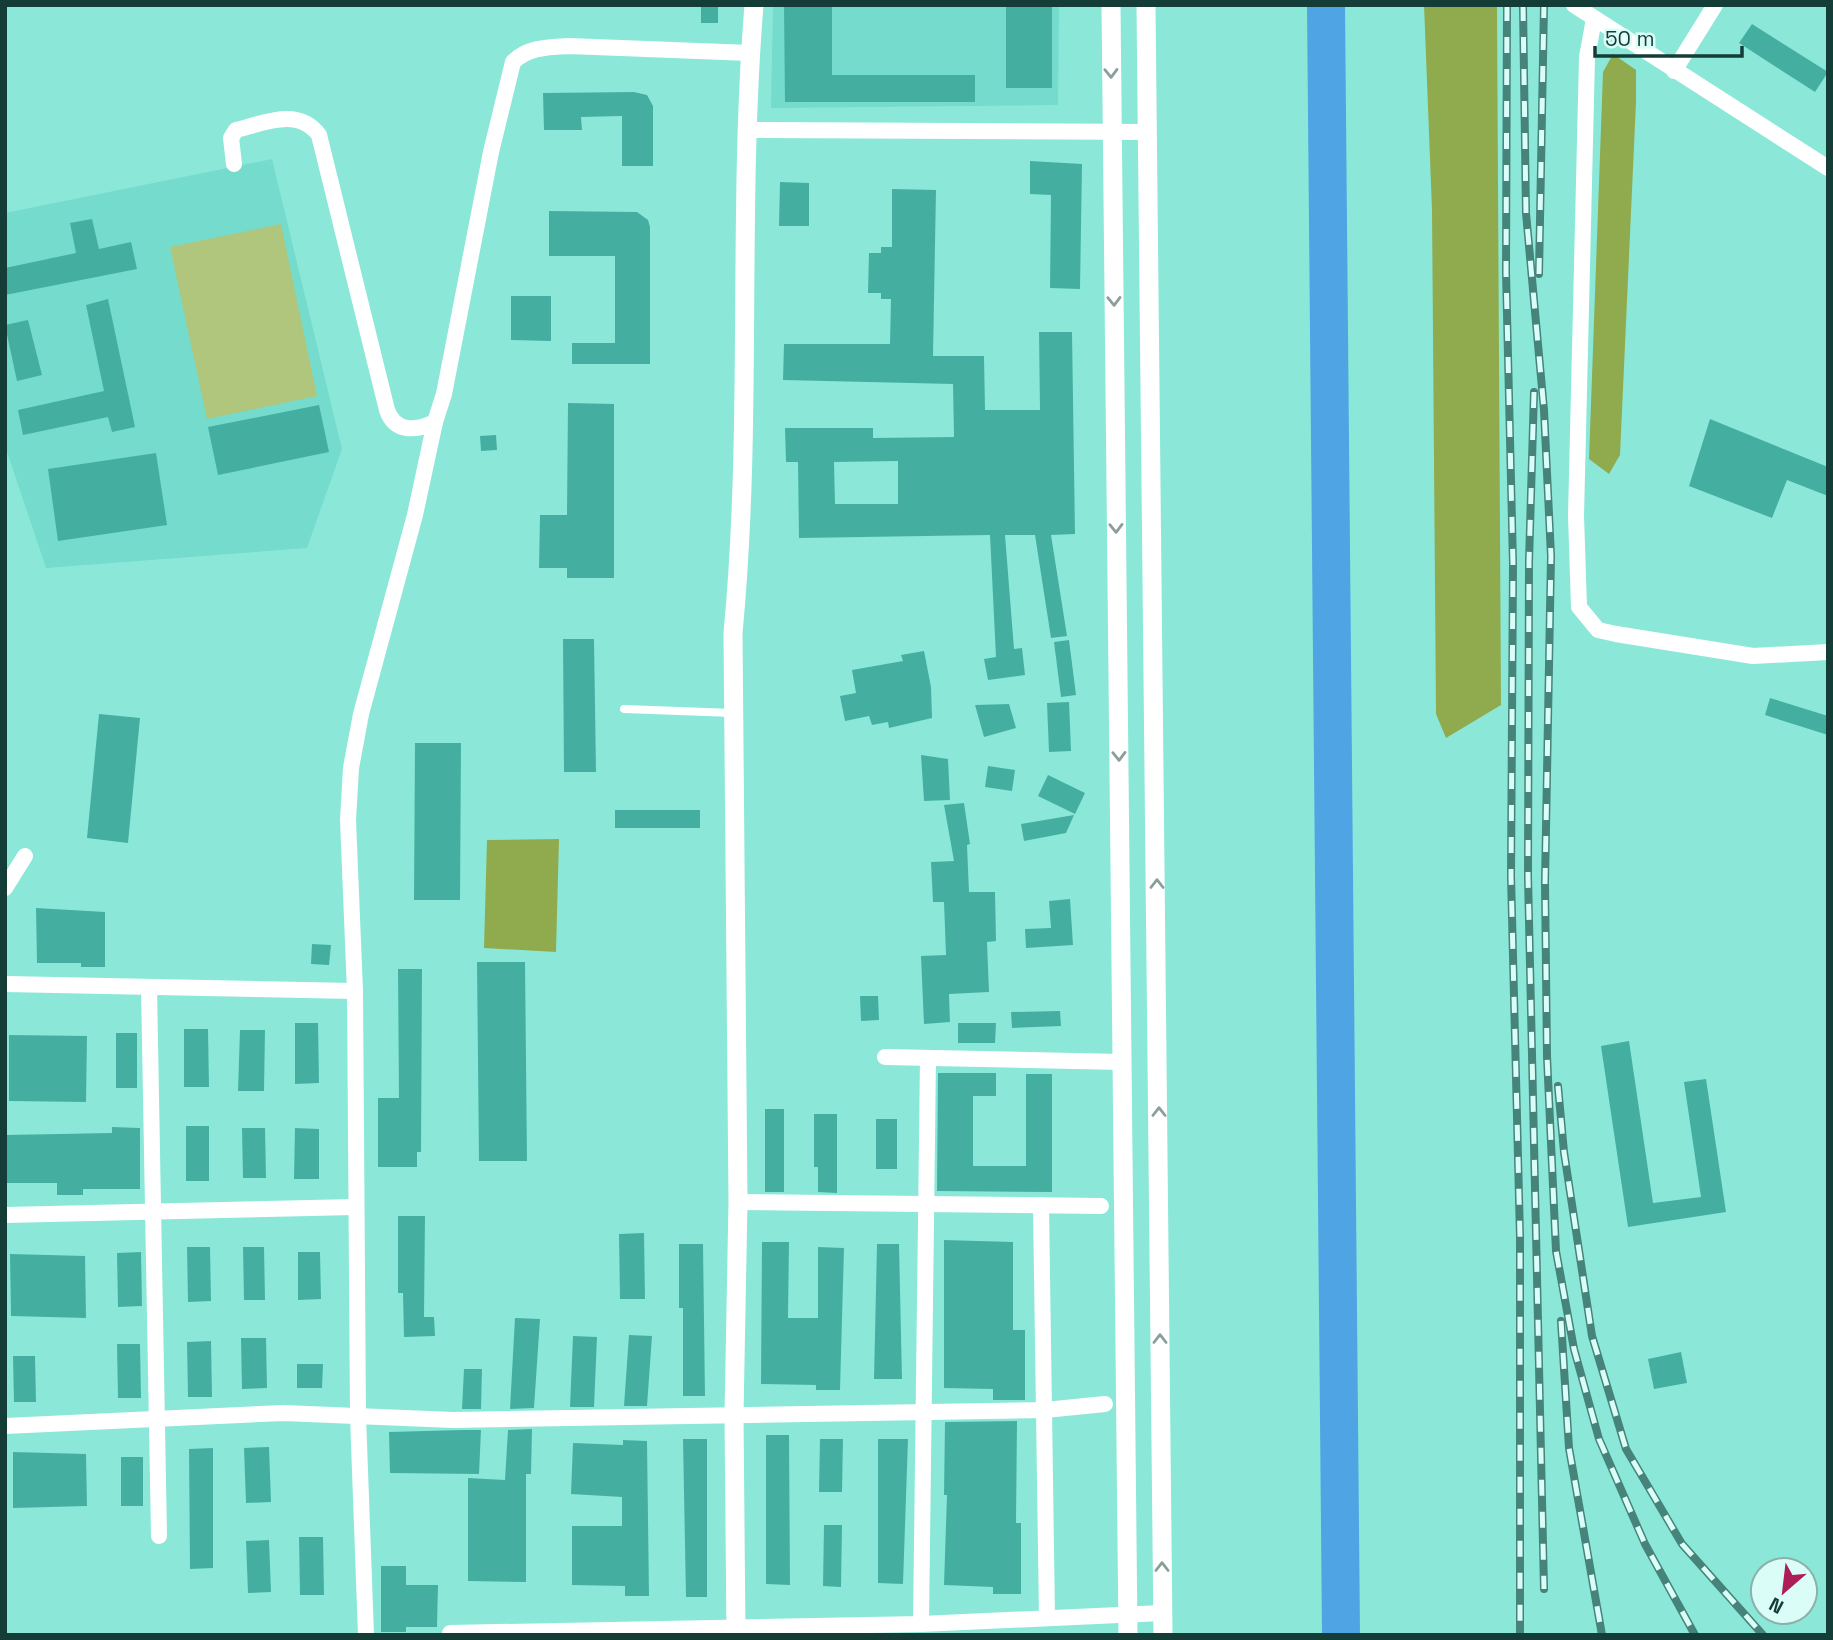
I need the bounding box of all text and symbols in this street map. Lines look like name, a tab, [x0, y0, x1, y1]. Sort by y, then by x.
scale bar	[1595, 14, 1742, 58]
text: 50 m	[1605, 25, 1655, 52]
one-way arrow	[1104, 68, 1119, 79]
one-way arrow	[1106, 296, 1122, 307]
one-way arrow	[1109, 523, 1124, 534]
one-way arrow	[1111, 751, 1127, 762]
one-way arrow	[1149, 878, 1165, 889]
one-way arrow	[1151, 1106, 1167, 1116]
one-way arrow	[1152, 1333, 1168, 1344]
north arrow	[1749, 1556, 1819, 1626]
one-way arrow	[1154, 1561, 1170, 1571]
text: N	[1765, 1592, 1788, 1620]

